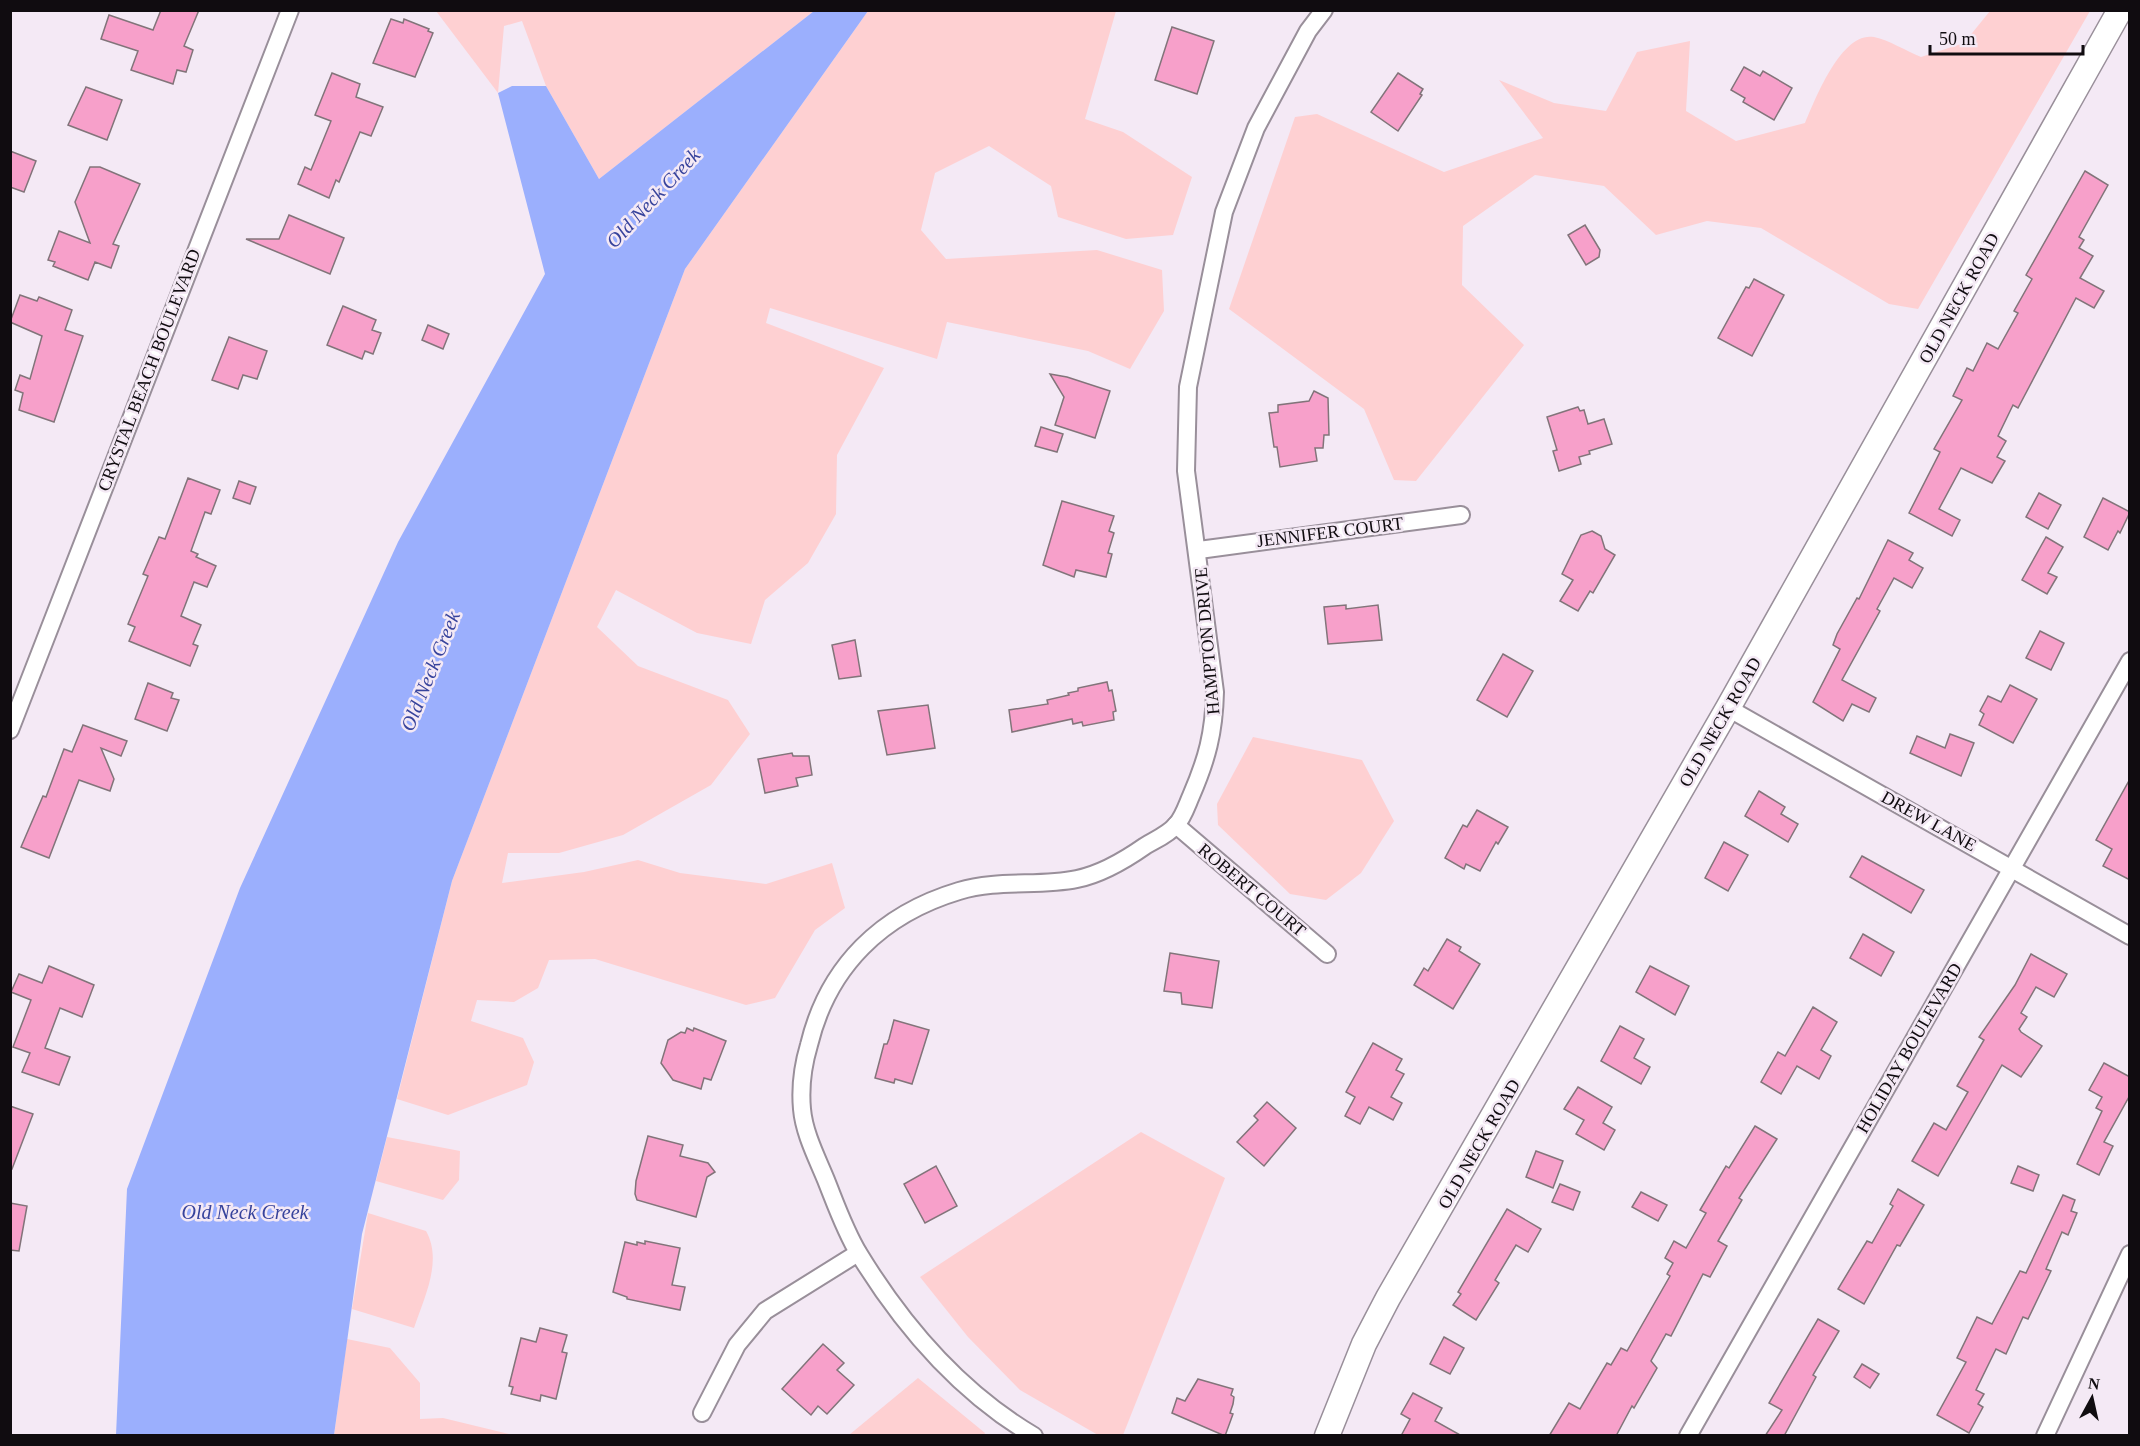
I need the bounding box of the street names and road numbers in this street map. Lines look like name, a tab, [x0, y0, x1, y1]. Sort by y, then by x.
street label: OLD NECK ROAD	[1915, 229, 2003, 367]
street label: CRYSTAL BEACH BOULEVARD	[94, 246, 204, 494]
street label: JENNIFER COURT	[1256, 513, 1404, 551]
street label: HAMPTON DRIVE	[1191, 566, 1223, 716]
street label: OLD NECK ROAD	[1675, 654, 1765, 790]
street label: DREW LANE	[1878, 787, 1980, 855]
street label: ROBERT COURT	[1194, 839, 1310, 941]
street label: HOLIDAY BOULEVARD	[1852, 959, 1966, 1137]
street label: OLD NECK ROAD	[1434, 1076, 1524, 1212]

